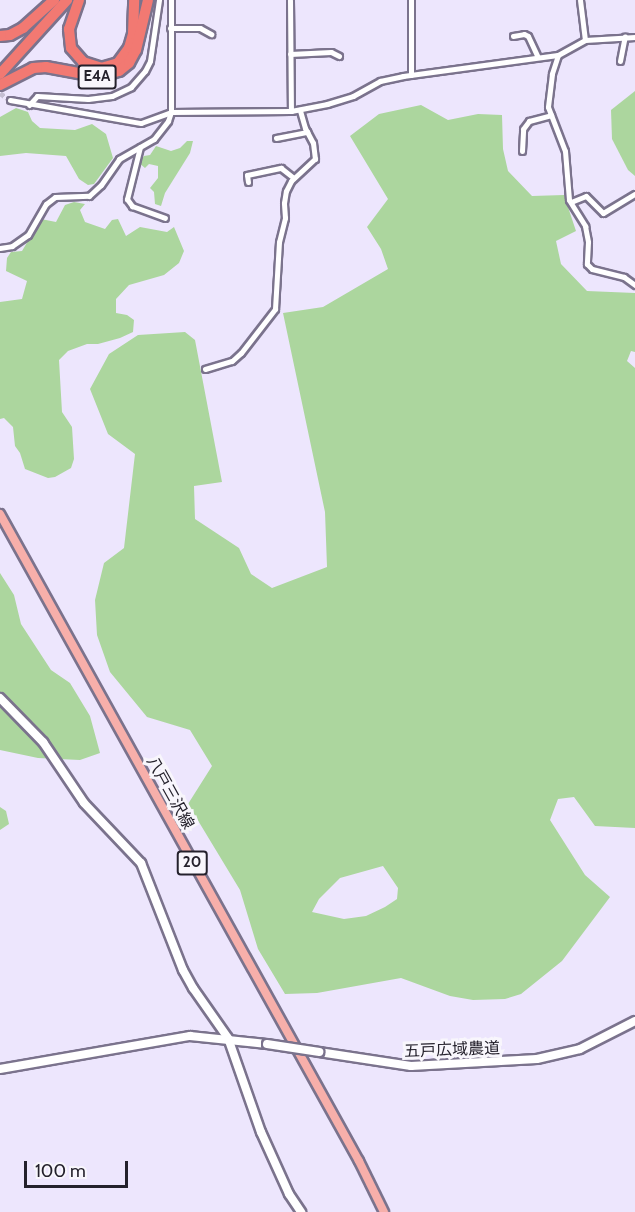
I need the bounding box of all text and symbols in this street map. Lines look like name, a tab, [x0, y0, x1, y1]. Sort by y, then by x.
road number: E4A	[78, 65, 116, 89]
street label: 八戸三沢線	[142, 753, 198, 833]
road number: 20	[176, 851, 208, 875]
street label: 五戸広域農道	[404, 1039, 500, 1061]
scale bar	[27, 1149, 130, 1187]
text: 100 m	[35, 1160, 86, 1182]

